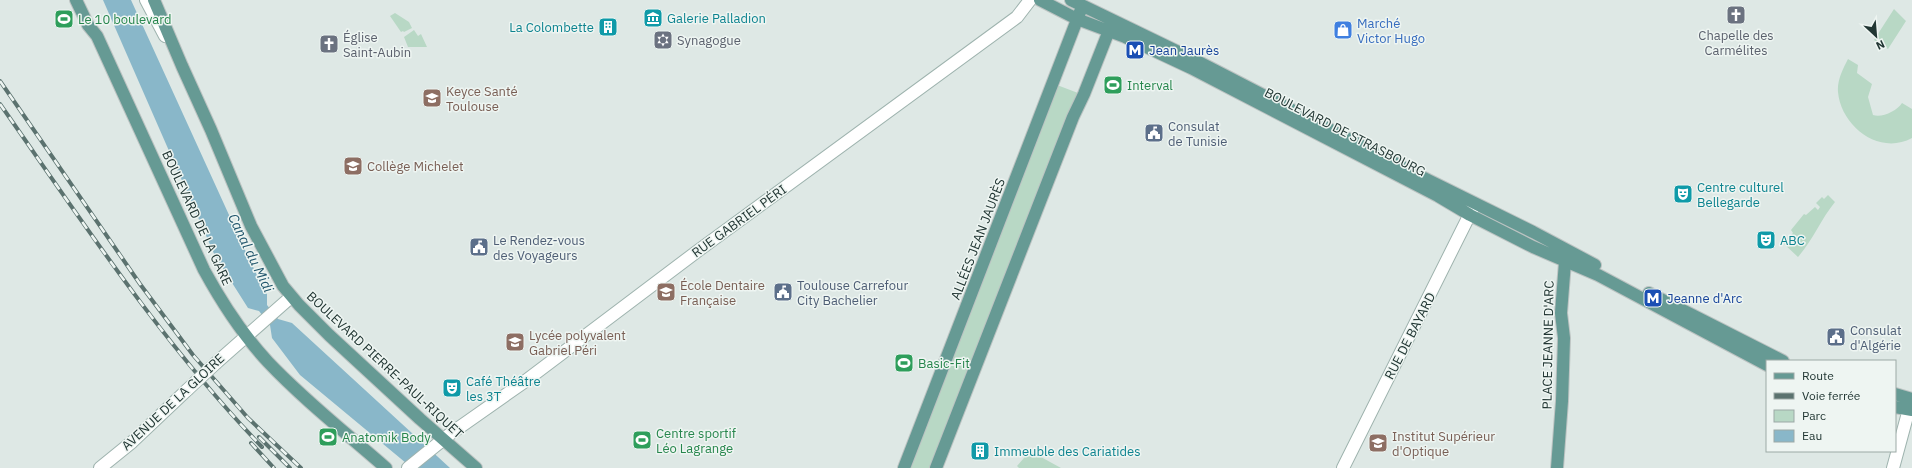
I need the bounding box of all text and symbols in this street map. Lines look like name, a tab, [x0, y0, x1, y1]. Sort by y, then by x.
church icon: Chapelle des Carmélites	[1725, 4, 1747, 26]
museum icon: Galerie Palladion	[642, 7, 664, 29]
sports icon: Le 10 boulevard	[53, 8, 75, 30]
place label: Galerie Palladion	[667, 10, 766, 27]
place label: Le 10 boulevard	[78, 11, 171, 28]
place label: Marché Victor Hugo	[1357, 15, 1425, 47]
building icon: La Colombette	[597, 16, 619, 38]
north arrow	[1856, 16, 1896, 56]
place label: La Colombette	[509, 19, 594, 36]
shop icon: Marché Victor Hugo	[1332, 19, 1354, 41]
place label: Chapelle des Carmélites	[1698, 27, 1774, 59]
place label: Église Saint-Aubin	[343, 29, 411, 61]
synagogue icon: Synagogue	[652, 29, 674, 51]
place label: Synagogue	[677, 32, 741, 49]
church icon: Église Saint-Aubin	[318, 33, 340, 55]
text: N	[1874, 37, 1887, 53]
metro station icon: Jean Jaurès	[1124, 39, 1146, 61]
place label: Jean Jaurès	[1149, 42, 1219, 59]
sports icon: Interval	[1102, 74, 1124, 96]
place label: Interval	[1127, 77, 1173, 94]
place label: Keyce Santé Toulouse	[446, 83, 518, 115]
street label: BOULEVARD DE STRASBOURG	[1262, 84, 1428, 180]
school or university icon: Keyce Santé Toulouse	[421, 87, 443, 109]
place label: Consulat de Tunisie	[1168, 118, 1227, 150]
public building icon: Consulat de Tunisie	[1143, 122, 1165, 144]
street label: BOULEVARD DE LA GARE	[158, 148, 236, 288]
school or university icon: Collège Michelet	[342, 155, 364, 177]
place label: Collège Michelet	[367, 158, 464, 175]
street label: ALLÉES JEAN JAURÈS	[947, 176, 1009, 302]
place label: Centre culturel Bellegarde	[1697, 179, 1784, 211]
street label: RUE GABRIEL PÉRI	[688, 181, 790, 261]
theatre icon: Centre culturel Bellegarde	[1672, 183, 1694, 205]
water label: Canal du Midi	[224, 211, 278, 296]
theatre icon: ABC	[1755, 229, 1777, 251]
place label: Le Rendez-vous des Voyageurs	[493, 232, 585, 264]
place label: ABC	[1780, 232, 1805, 249]
public building icon: Le Rendez-vous des Voyageurs	[468, 236, 490, 258]
place label: École Dentaire Française	[680, 277, 765, 309]
place label: Toulouse Carrefour City Bachelier	[797, 277, 908, 309]
street label: PLACE JEANNE D'ARC	[1538, 280, 1558, 410]
school or university icon: École Dentaire Française	[655, 281, 677, 303]
public building icon: Toulouse Carrefour City Bachelier	[772, 281, 794, 303]
metro station icon: Jeanne d'Arc	[1642, 287, 1664, 309]
street label: BOULEVARD PIERRE-PAUL-RIQUET	[303, 288, 467, 443]
street label: RUE DE BAYARD	[1381, 290, 1439, 382]
place label: Jeanne d'Arc	[1667, 290, 1743, 307]
place label: Consulat d'Algérie	[1850, 322, 1902, 354]
public building icon: Consulat d'Algérie	[1825, 326, 1847, 348]
place label: Lycée polyvalent Gabriel Péri	[529, 327, 626, 359]
school or university icon: Lycée polyvalent Gabriel Péri	[504, 331, 526, 353]
street label: AVENUE DE LA GLOIRE	[118, 350, 228, 454]
sports icon: Basic-Fit	[893, 352, 915, 374]
place label: Basic-Fit	[918, 355, 970, 372]
legend	[1766, 360, 1896, 452]
text: Route	[1802, 368, 1834, 383]
place label: Café Théâtre les 3T	[466, 373, 541, 405]
theatre icon: Café Théâtre les 3T	[441, 377, 463, 399]
text: Voie ferrée	[1802, 388, 1861, 403]
text: Parc	[1802, 408, 1826, 423]
place label: Centre sportif Léo Lagrange	[656, 425, 736, 457]
sports icon: Anatomik Body	[317, 426, 339, 448]
place label: Institut Supérieur d'Optique	[1392, 428, 1495, 460]
text: Eau	[1802, 428, 1822, 443]
place label: Anatomik Body	[342, 429, 431, 446]
sports icon: Centre sportif Léo Lagrange	[631, 429, 653, 451]
school or university icon: Institut Supérieur d'Optique	[1367, 432, 1389, 454]
building icon: Immeuble des Cariatides	[969, 440, 991, 462]
place label: Immeuble des Cariatides	[994, 443, 1141, 460]

